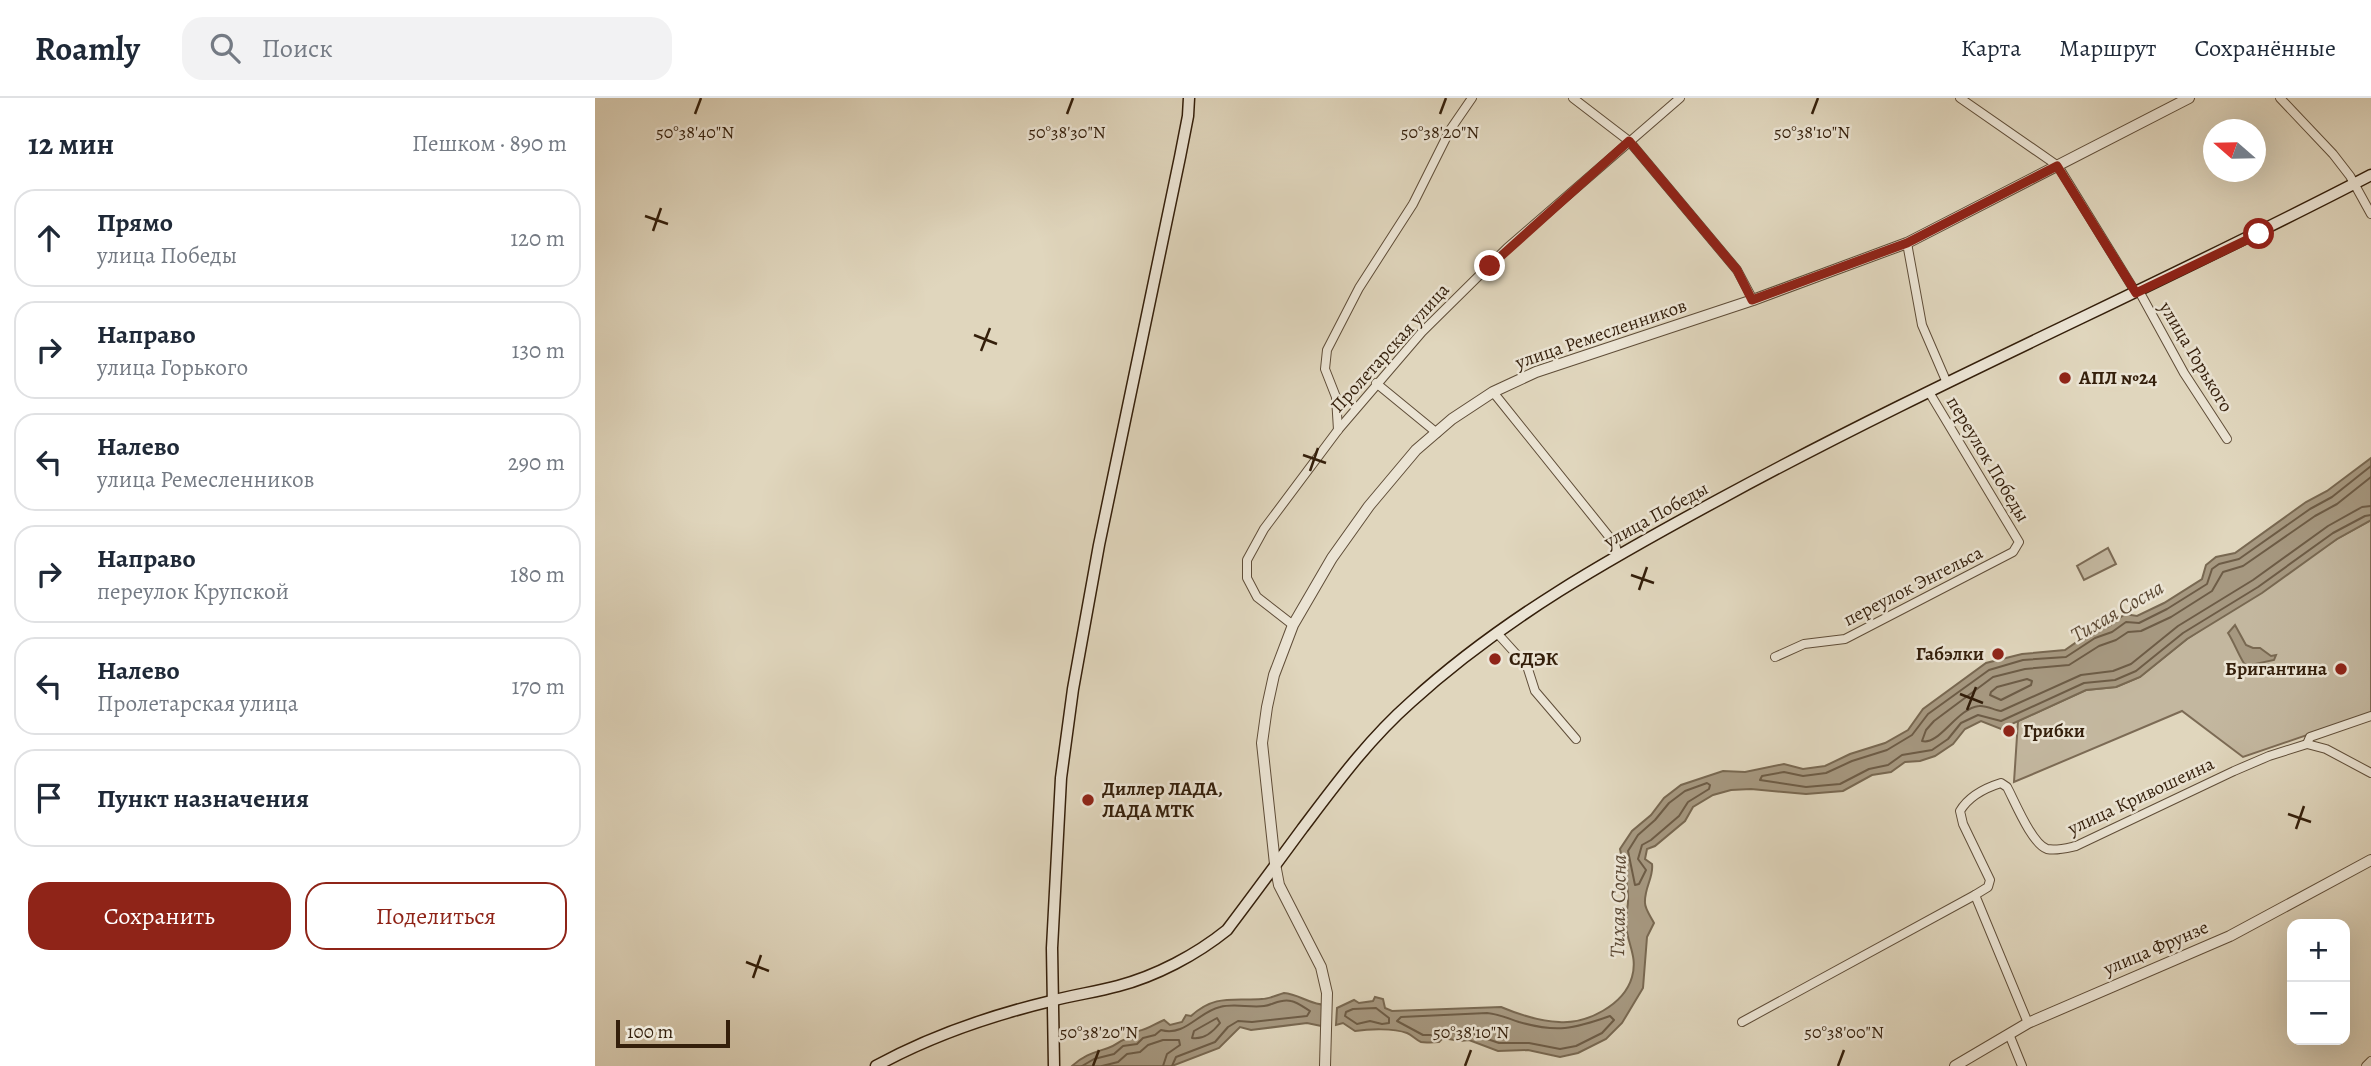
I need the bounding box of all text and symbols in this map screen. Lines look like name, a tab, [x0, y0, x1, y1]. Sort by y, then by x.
search box	[182, 17, 672, 80]
text: Roamly	[35, 26, 140, 71]
icon: search	[206, 29, 244, 67]
text: Поиск	[262, 31, 333, 66]
text: Карта	[1961, 32, 2021, 64]
text: Маршрут	[2059, 32, 2157, 64]
text: Сохранённые	[2195, 32, 2336, 64]
north arrow	[2203, 119, 2266, 182]
text: 50°38'40"N	[656, 120, 734, 144]
text: 50°38'30"N	[1028, 120, 1106, 144]
text: 50°38'20"N	[1401, 120, 1479, 144]
text: 50°38'10"N	[1774, 120, 1850, 144]
text: 12 мин	[28, 124, 114, 164]
text: Пешком · 890 m	[412, 128, 567, 159]
text: Прямо	[97, 205, 173, 240]
route start	[2243, 218, 2274, 249]
icon: ahead	[30, 219, 68, 257]
text: 120 m	[510, 223, 565, 254]
text: улица Победы	[97, 240, 237, 271]
route end	[1474, 250, 1505, 281]
street label: Пролетарская улица	[1325, 277, 1455, 418]
street label: улица Ремесленников	[1511, 292, 1690, 376]
street label: улица Горького	[2152, 296, 2239, 417]
text: Направо	[97, 317, 196, 352]
icon: right	[30, 331, 68, 369]
text: 130 m	[512, 335, 565, 366]
text: улица Горького	[97, 352, 248, 383]
place label: АПЛ №24	[2078, 365, 2157, 391]
marker: АПЛ №24	[2057, 370, 2073, 386]
street label: переулок Победы	[1940, 391, 2036, 527]
text: Налево	[97, 429, 180, 464]
icon: left	[30, 443, 68, 481]
text: 290 m	[508, 447, 565, 478]
text: улица Ремесленников	[97, 464, 314, 495]
street label: улица Победы	[1598, 476, 1713, 555]
street label: переулок Энгельса	[1839, 540, 1987, 632]
text: Направо	[97, 541, 196, 576]
icon: right	[30, 555, 68, 593]
text: 180 m	[510, 559, 565, 590]
water label: Тихая Сосна	[2065, 573, 2169, 649]
text: переулок Крупской	[97, 576, 289, 607]
place label: Габэлки	[1916, 641, 1984, 667]
place label: СДЭК	[1509, 646, 1558, 672]
marker: Габэлки	[1990, 646, 2006, 662]
marker: СДЭК	[1487, 651, 1503, 667]
text: Налево	[97, 653, 180, 688]
place label: Бригантина	[2225, 656, 2328, 682]
marker: Бригантина	[2333, 661, 2349, 677]
icon: left	[30, 667, 68, 705]
text: 170 m	[512, 671, 565, 702]
text: Пролетарская улица	[97, 688, 298, 719]
place label: Грибки	[2023, 718, 2085, 744]
marker: Грибки	[2001, 723, 2017, 739]
street label: улица Кривошеина	[2063, 751, 2219, 842]
place label: Диллер ЛАДА, ЛАДА МТК	[1102, 776, 1223, 824]
icon: arrive	[30, 779, 68, 817]
text: Пункт назначения	[97, 781, 309, 816]
marker: Диллер ЛАДА, ЛАДА МТК	[1080, 792, 1096, 808]
water label: Тихая Сосна	[1603, 854, 1633, 958]
button: Сохранить	[28, 882, 291, 950]
button: Поделиться	[305, 882, 567, 950]
street label: улица Фрунзе	[2099, 914, 2213, 982]
map controls	[2287, 919, 2350, 1045]
button: +	[2287, 919, 2350, 982]
button: −	[2287, 982, 2350, 1045]
scale bar	[616, 1017, 730, 1049]
text: 100 m	[627, 1019, 673, 1045]
text: 50°38'20"N	[1060, 1020, 1138, 1044]
text: 50°38'10"N	[1433, 1020, 1509, 1044]
text: 50°38'00"N	[1804, 1020, 1884, 1044]

